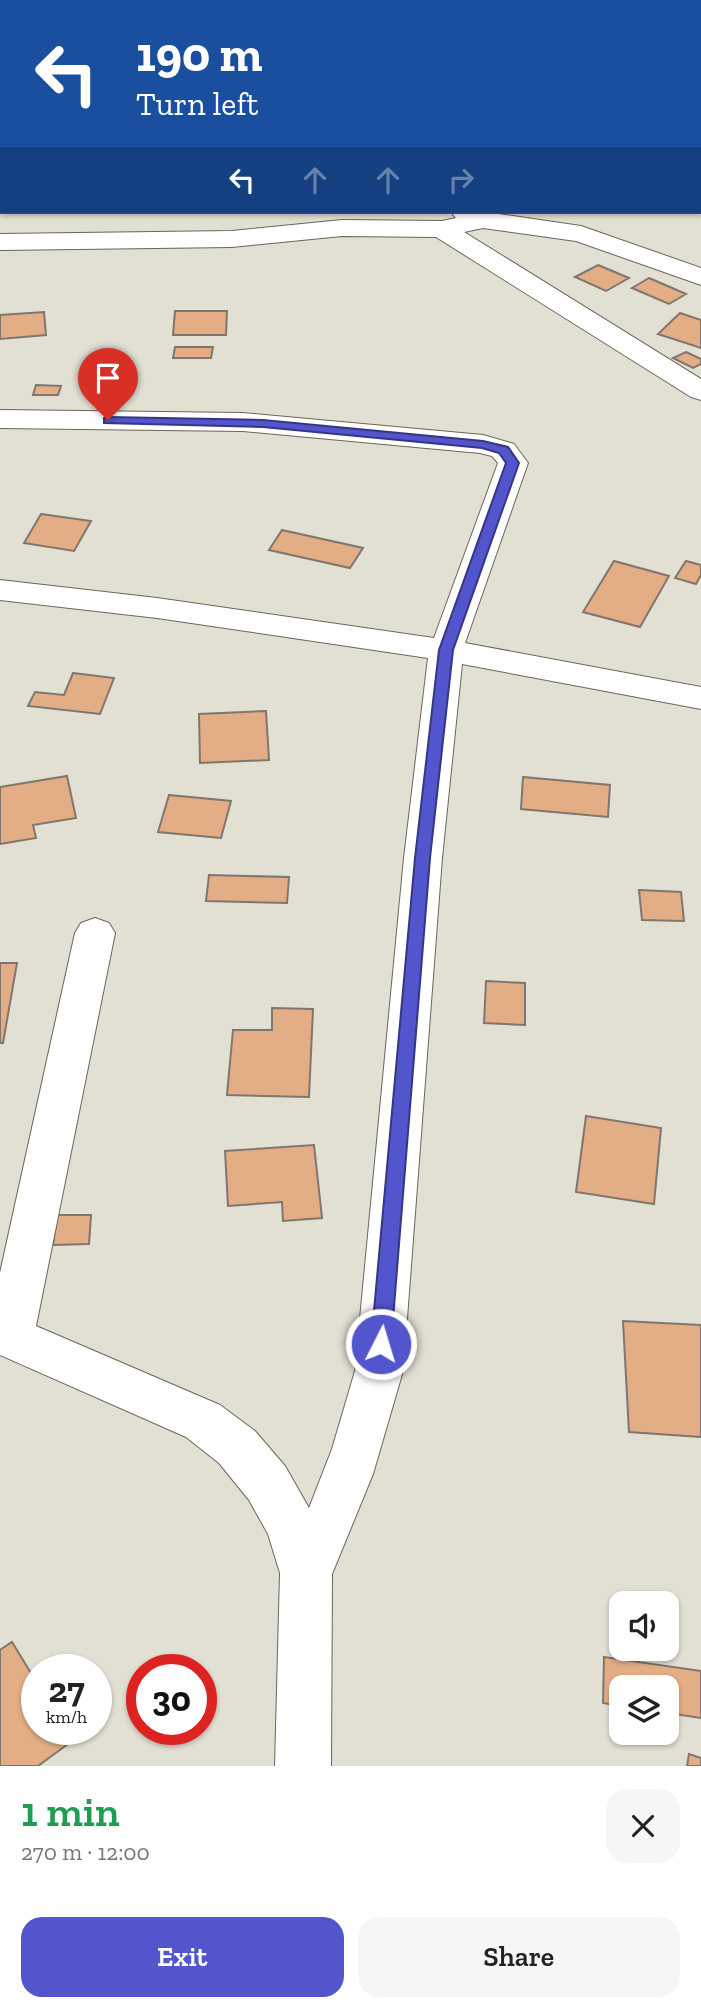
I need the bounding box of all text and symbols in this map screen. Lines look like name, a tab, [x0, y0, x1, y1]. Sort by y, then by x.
text: 190 m	[136, 25, 262, 84]
icon: left	[21, 28, 112, 119]
text: Turn left	[136, 85, 258, 123]
icon: left	[223, 161, 261, 199]
icon: ahead	[296, 161, 334, 199]
icon: ahead	[369, 161, 407, 199]
icon: right	[442, 161, 480, 199]
pin	[78, 348, 138, 420]
icon: arrive	[89, 359, 127, 397]
position arrow	[344, 1307, 418, 1381]
map controls	[609, 1591, 679, 1745]
button: sound	[609, 1591, 679, 1661]
speed limit sign: 30	[126, 1654, 217, 1745]
text: 27	[48, 1669, 85, 1711]
button: layers	[609, 1675, 679, 1745]
text: km/h	[46, 1706, 87, 1728]
text: 1 min	[21, 1786, 120, 1837]
button: close	[606, 1789, 680, 1863]
text: 270 m · 12:00	[21, 1838, 150, 1866]
button: Exit	[21, 1917, 344, 1997]
button: Share	[358, 1917, 680, 1997]

